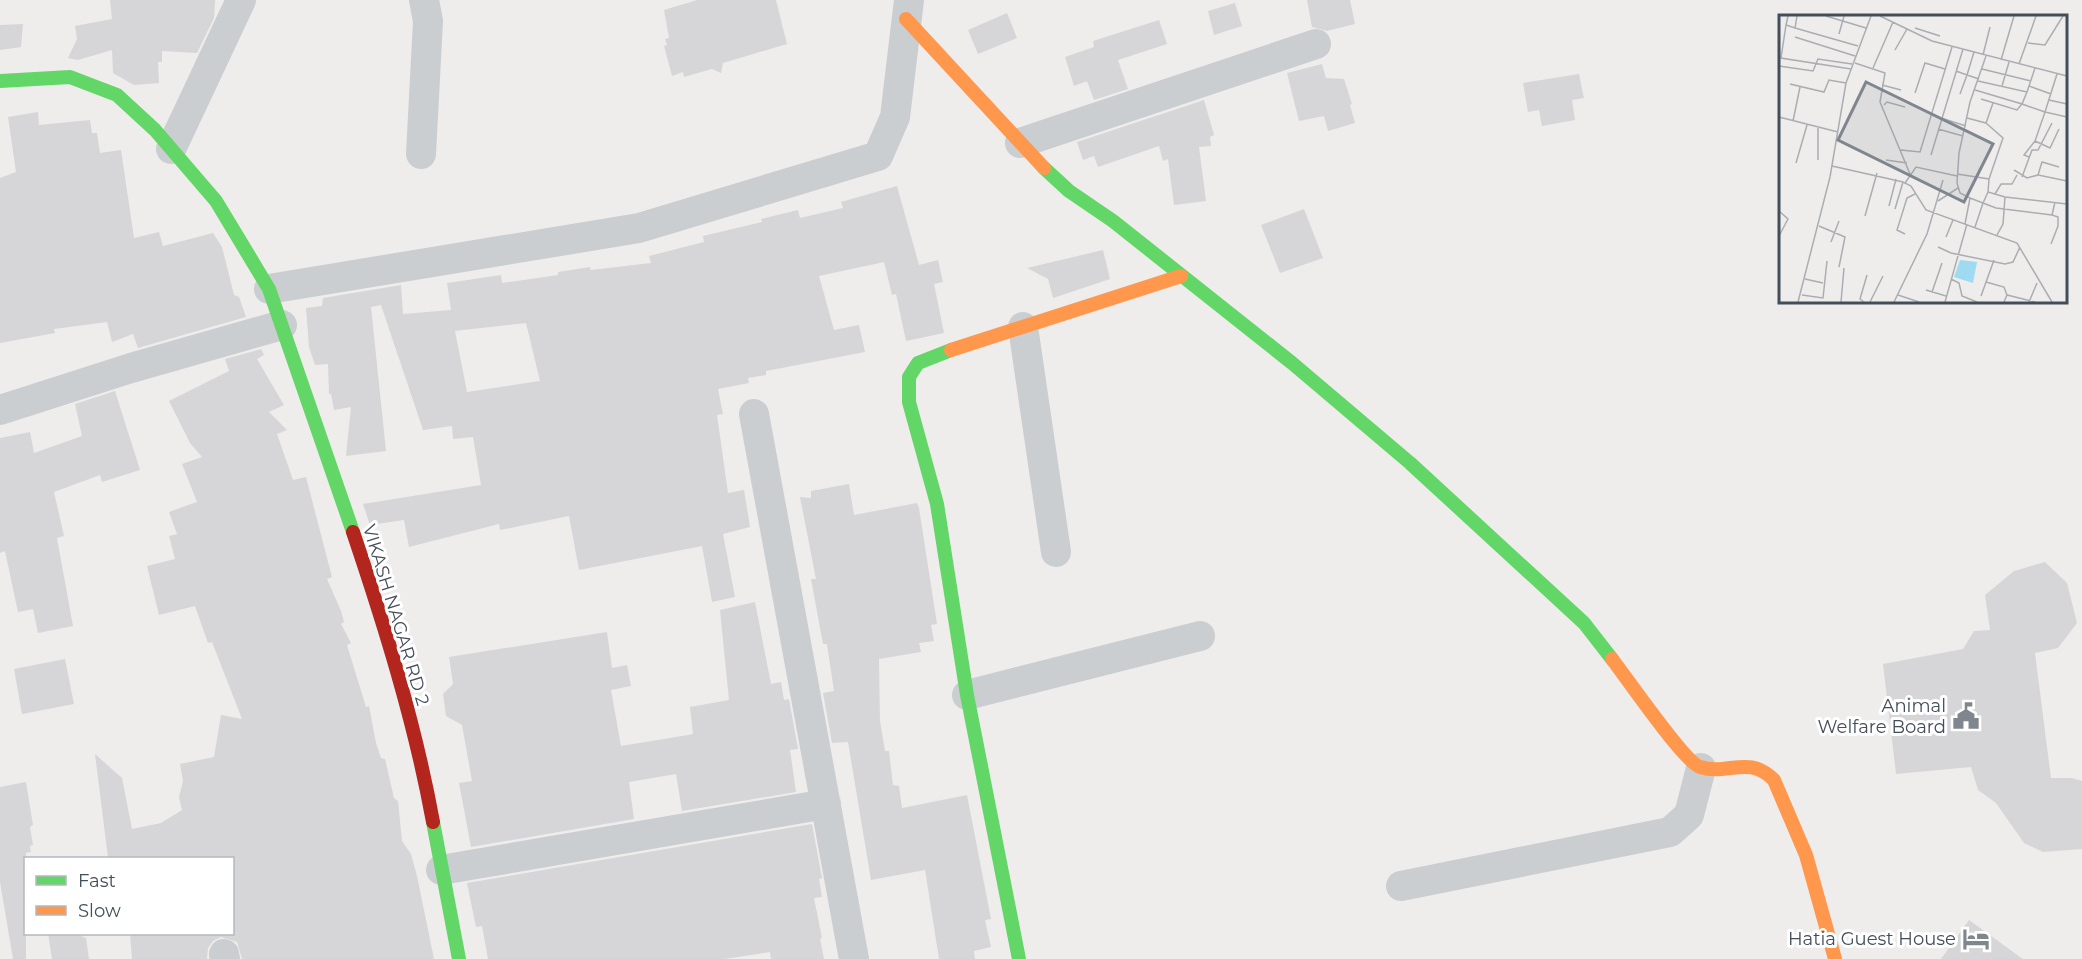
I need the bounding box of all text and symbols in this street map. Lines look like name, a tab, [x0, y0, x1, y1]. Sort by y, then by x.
inset map	[1779, 15, 2067, 303]
street label: VIKASH NAGAR RD 2	[358, 522, 434, 708]
place label: Animal Welfare Board	[1818, 695, 1946, 738]
public building icon: Animal Welfare Board	[1951, 701, 1981, 731]
legend	[24, 857, 234, 935]
text: Fast	[78, 870, 116, 892]
text: Slow	[78, 900, 121, 922]
hotel icon: Hatia Guest House	[1961, 924, 1991, 954]
place label: Hatia Guest House	[1788, 928, 1956, 950]

